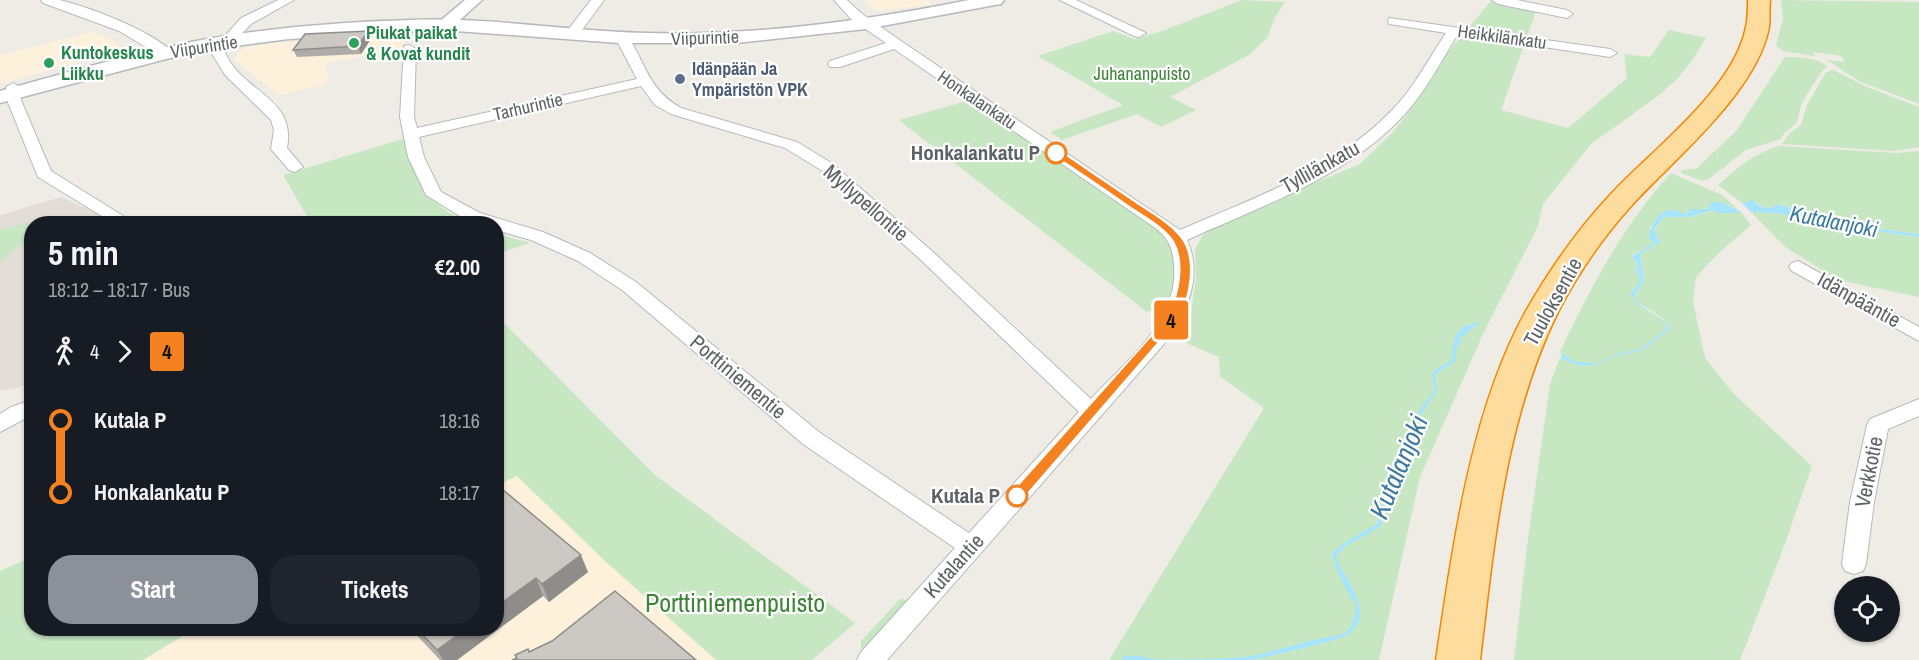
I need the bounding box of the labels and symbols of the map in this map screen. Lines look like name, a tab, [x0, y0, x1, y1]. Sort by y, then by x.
street label: Heikkilänkatu	[1456, 18, 1548, 55]
place label: Piukat paikat & Kovat kundit	[366, 20, 470, 66]
street label: Viipurintie	[671, 24, 739, 51]
street label: Viipurintie	[168, 29, 239, 64]
marker: Piukat paikat & Kovat kundit	[347, 36, 361, 50]
place label: Kuntokeskus Liikku	[61, 40, 154, 86]
marker: Kuntokeskus Liikku	[42, 56, 56, 70]
place label: Idänpään Ja Ympäristön VPK	[692, 56, 808, 102]
park label: Juhananpuisto	[1094, 61, 1190, 86]
street label: Honkalankatu	[933, 64, 1022, 135]
marker: Idänpään Ja Ympäristön VPK	[673, 72, 687, 86]
street label: Tarhurintie	[491, 86, 565, 127]
street label: Tyllilänkatu	[1275, 133, 1364, 200]
place label: Honkalankatu P	[911, 138, 1040, 167]
marker: Honkalankatu P	[1045, 142, 1067, 164]
street label: Myllypellontie	[817, 157, 915, 248]
water label: Kutalanjoki	[1787, 198, 1881, 244]
street label: Tuuloksentie	[1516, 252, 1589, 351]
street label: Idänpääntie	[1812, 265, 1906, 334]
line badge: 4	[1152, 300, 1190, 340]
street label: Porttiniementie	[684, 328, 793, 426]
water label: Kutalanjoki	[1360, 409, 1436, 524]
street label: Verkkotie	[1847, 434, 1890, 510]
place label: Kutala P	[931, 481, 1000, 510]
marker: Kutala P	[1006, 485, 1028, 507]
street label: Kutalantie	[917, 527, 990, 604]
park label: Porttiniemenpuisto	[645, 585, 825, 620]

